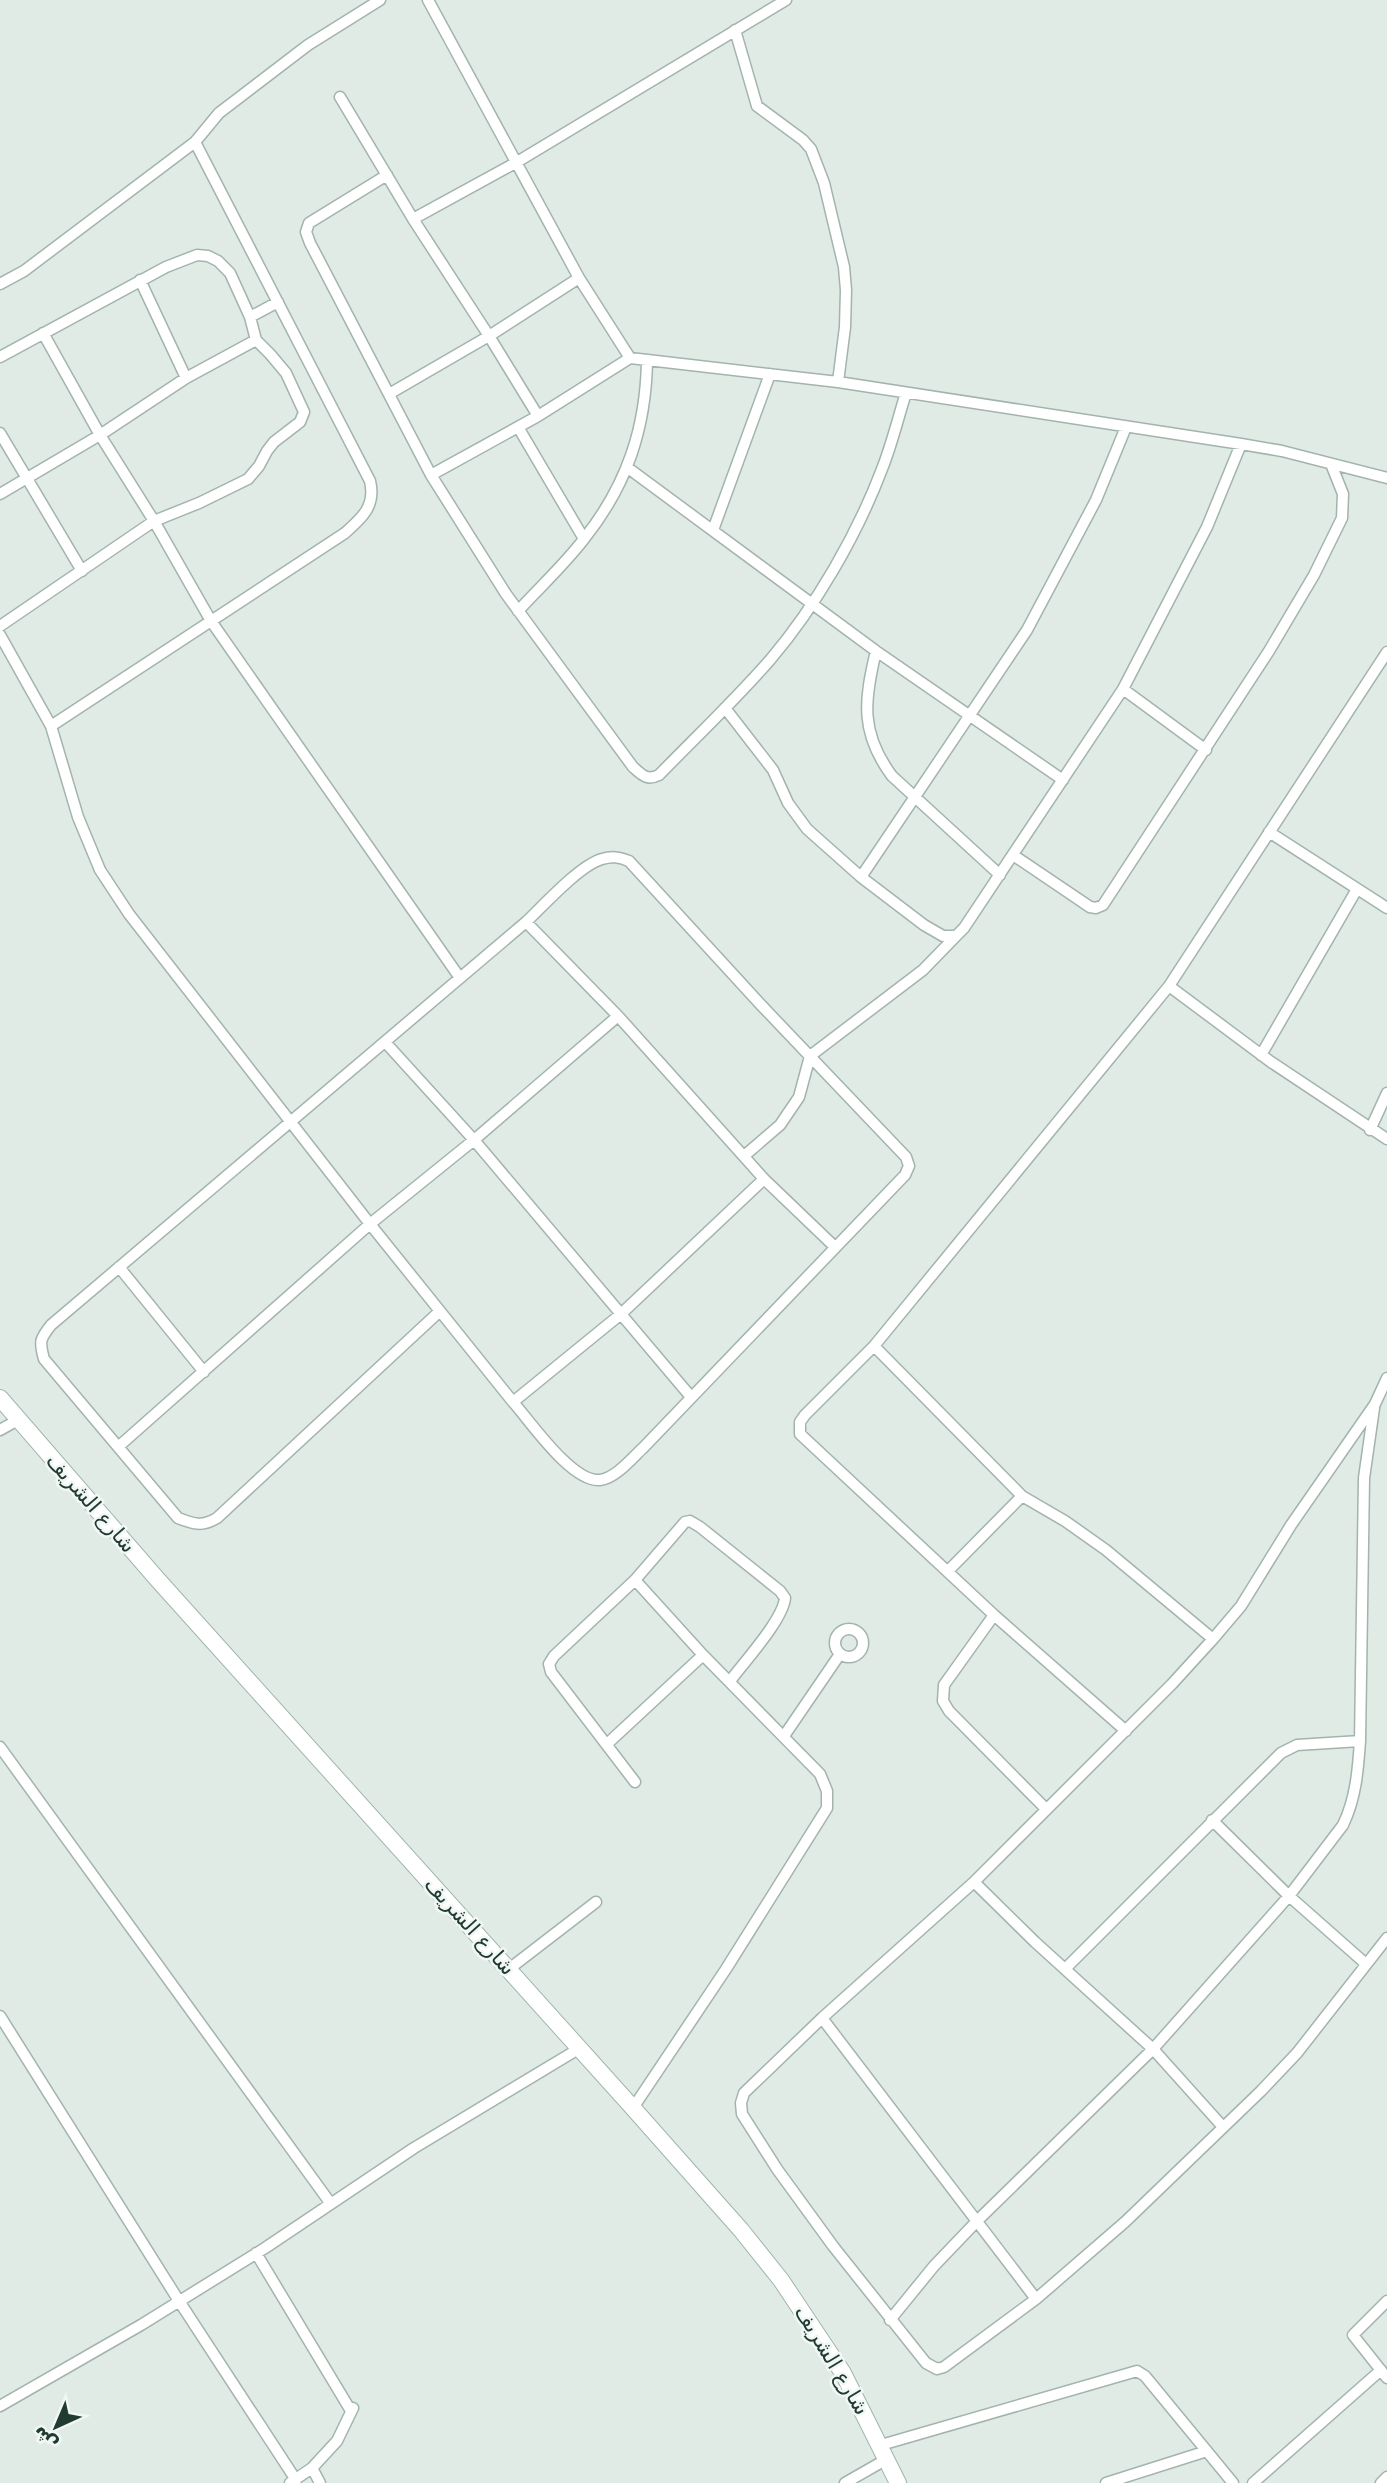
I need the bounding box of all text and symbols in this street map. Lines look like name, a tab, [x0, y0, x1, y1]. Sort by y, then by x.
street label: شارع الشريف	[41, 1449, 141, 1557]
street label: شارع الشريف	[420, 1872, 520, 1980]
street label: شارع الشريف	[790, 2301, 874, 2419]
north arrow	[21, 2392, 91, 2462]
text: ش	[27, 2421, 62, 2456]

